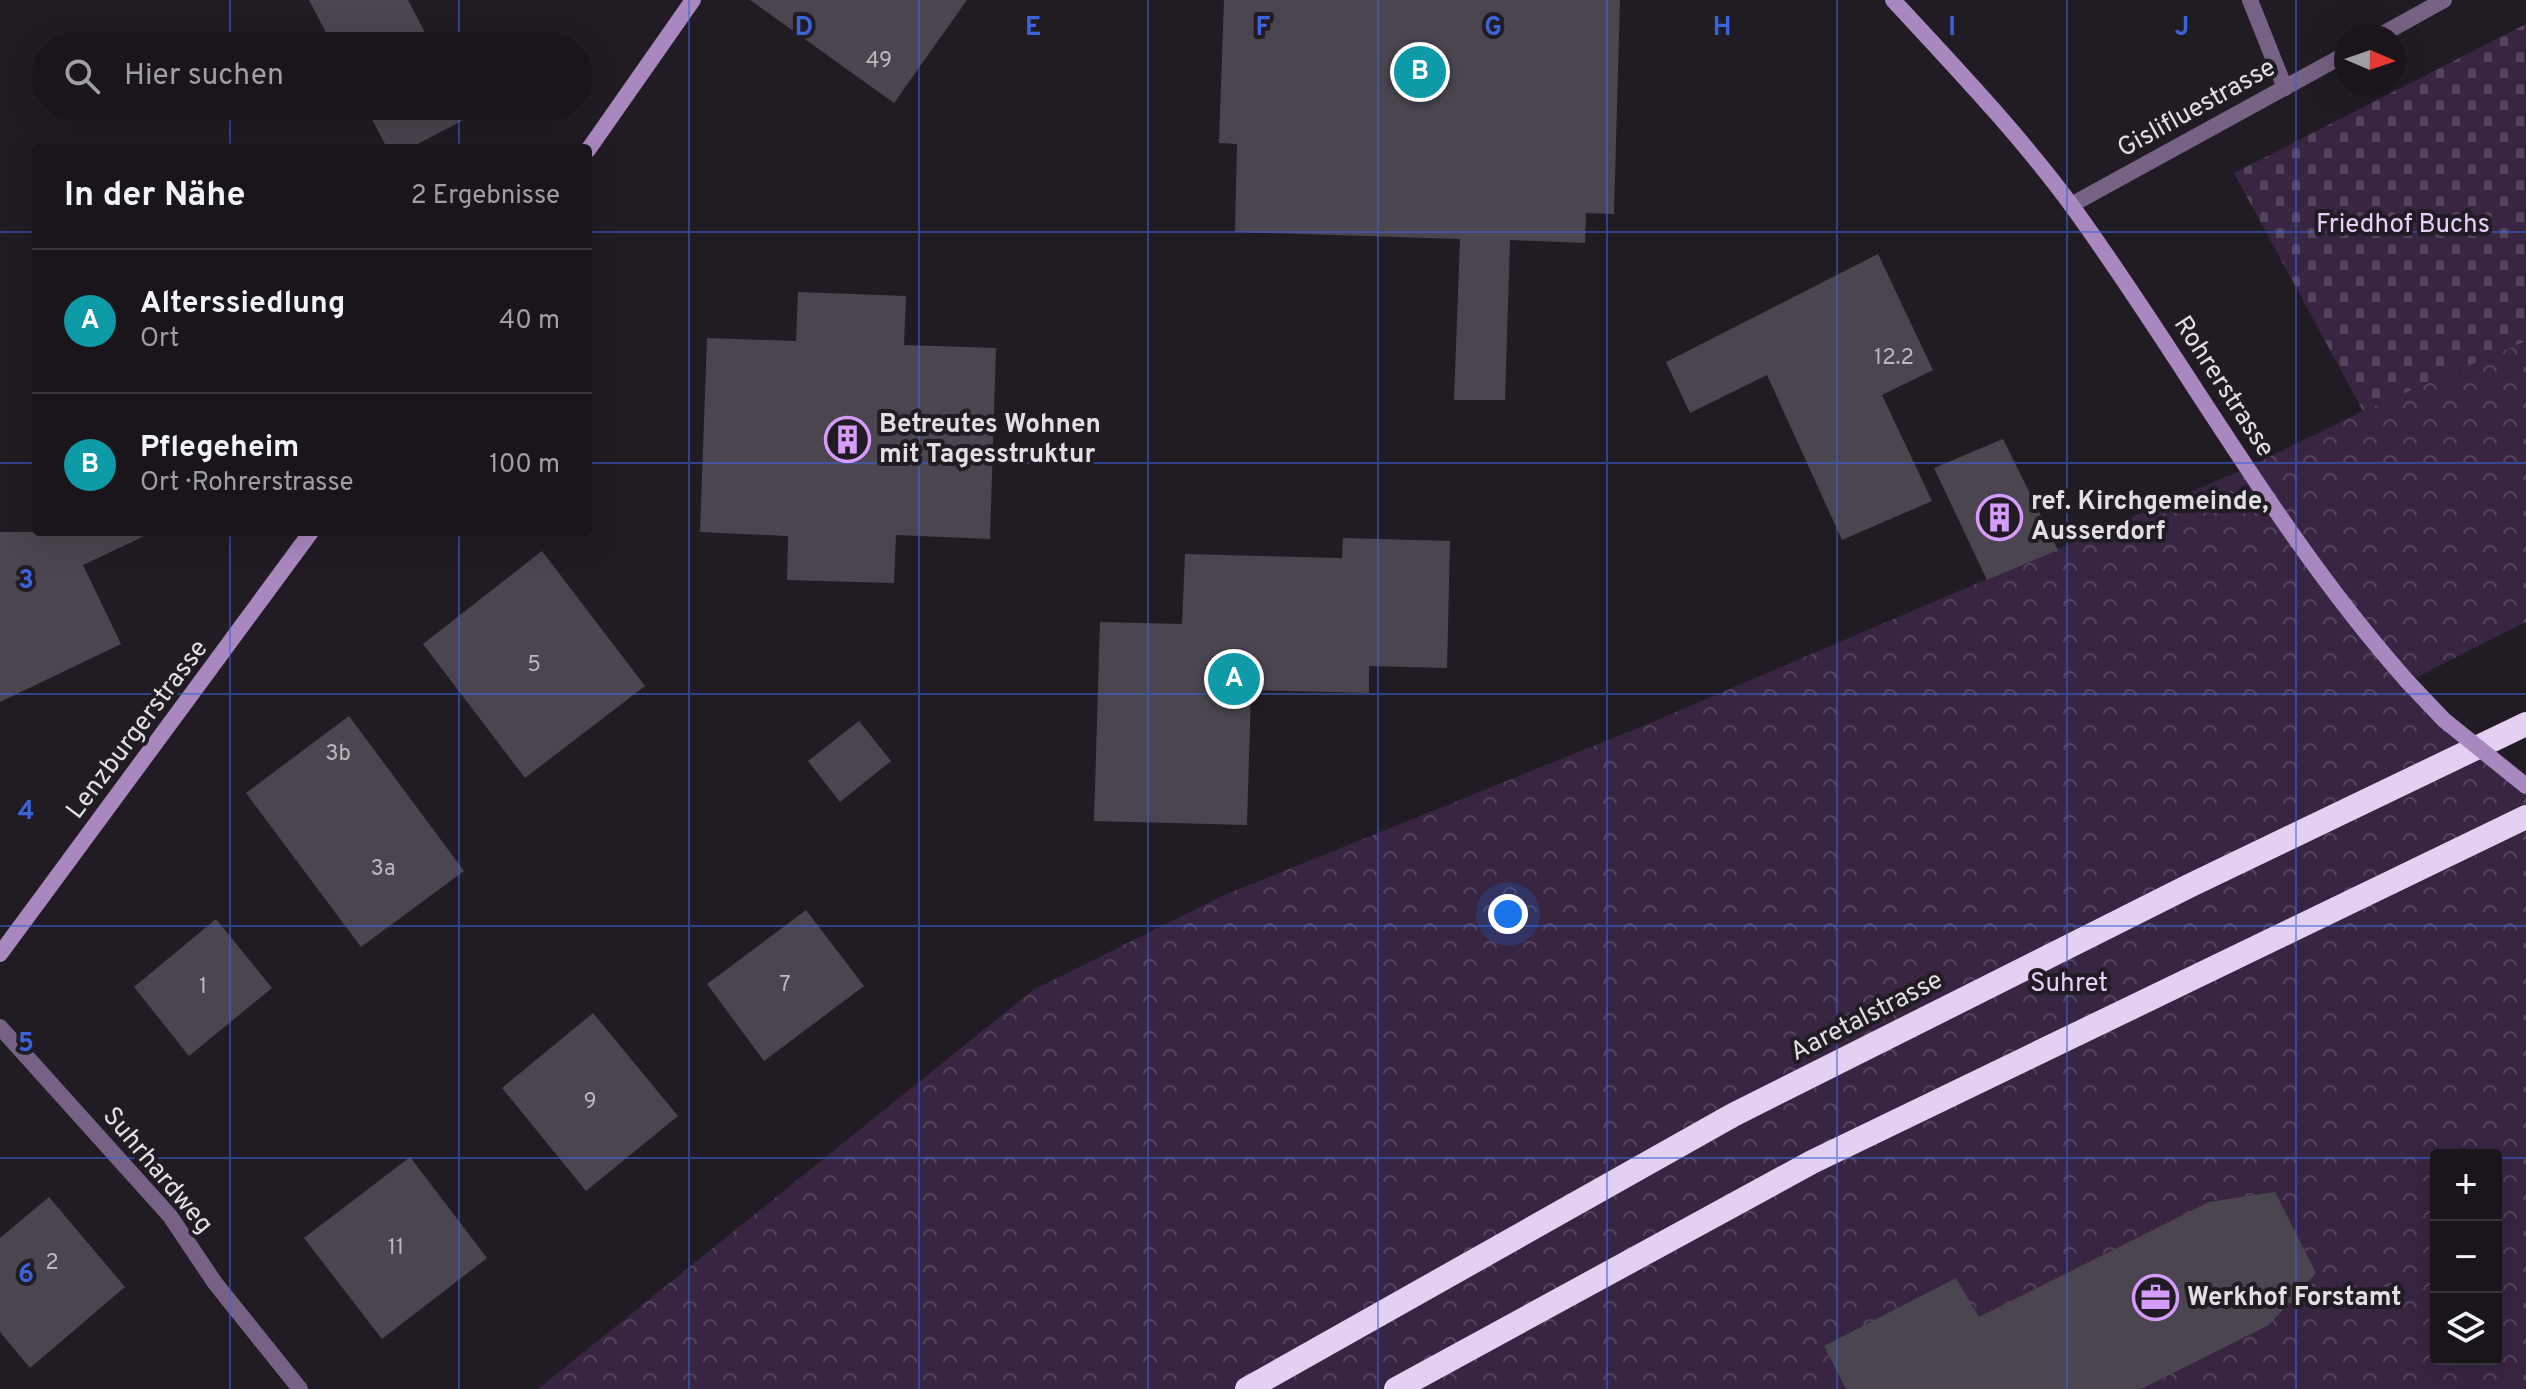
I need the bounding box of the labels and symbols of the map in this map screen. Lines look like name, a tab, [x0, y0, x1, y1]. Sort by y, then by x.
text: D	[795, 12, 813, 45]
text: E	[1025, 12, 1041, 45]
text: F	[1256, 12, 1271, 45]
text: G	[1484, 12, 1502, 45]
text: H	[1713, 12, 1731, 45]
text: I	[1948, 12, 1956, 45]
text: J	[2175, 12, 2189, 45]
north arrow	[2334, 24, 2406, 96]
pin: B	[1394, 42, 1446, 102]
house number: 49	[866, 48, 892, 75]
street label: Gislifluestrasse	[2112, 52, 2282, 166]
park label: Friedhof Buchs	[2316, 209, 2490, 242]
street label: Rohrerstrasse	[2165, 310, 2281, 464]
house number: 12.2	[1874, 345, 1914, 372]
place label: Betreutes Wohnen mit Tagesstruktur	[879, 409, 1101, 472]
building icon: Betreutes Wohnen mit Tagesstruktur	[824, 416, 872, 464]
place label: ref. Kirchgemeinde, Ausserdorf	[2031, 486, 2268, 549]
building icon: ref. Kirchgemeinde, Ausserdorf	[1976, 493, 2024, 541]
text: 3	[18, 565, 34, 598]
street label: Lenzburgerstrasse	[60, 634, 216, 826]
pin: A	[1208, 649, 1260, 709]
house number: 5	[527, 652, 541, 679]
house number: 3b	[325, 741, 351, 768]
text: 4	[18, 796, 34, 829]
house number: 3a	[370, 856, 396, 883]
your location	[1488, 894, 1528, 934]
street label: Aaretalstrasse	[1785, 964, 1949, 1070]
park label: Suhret	[2030, 968, 2108, 1001]
house number: 7	[779, 972, 791, 999]
house number: 1	[199, 974, 207, 1001]
text: 5	[18, 1028, 34, 1061]
house number: 9	[583, 1089, 597, 1116]
street label: Suhrhardweg	[94, 1101, 220, 1241]
house number: 11	[388, 1235, 404, 1262]
house number: 2	[45, 1250, 59, 1277]
text: 6	[18, 1259, 34, 1292]
office icon: Werkhof Forstamt	[2132, 1274, 2180, 1322]
place label: Werkhof Forstamt	[2187, 1282, 2401, 1315]

